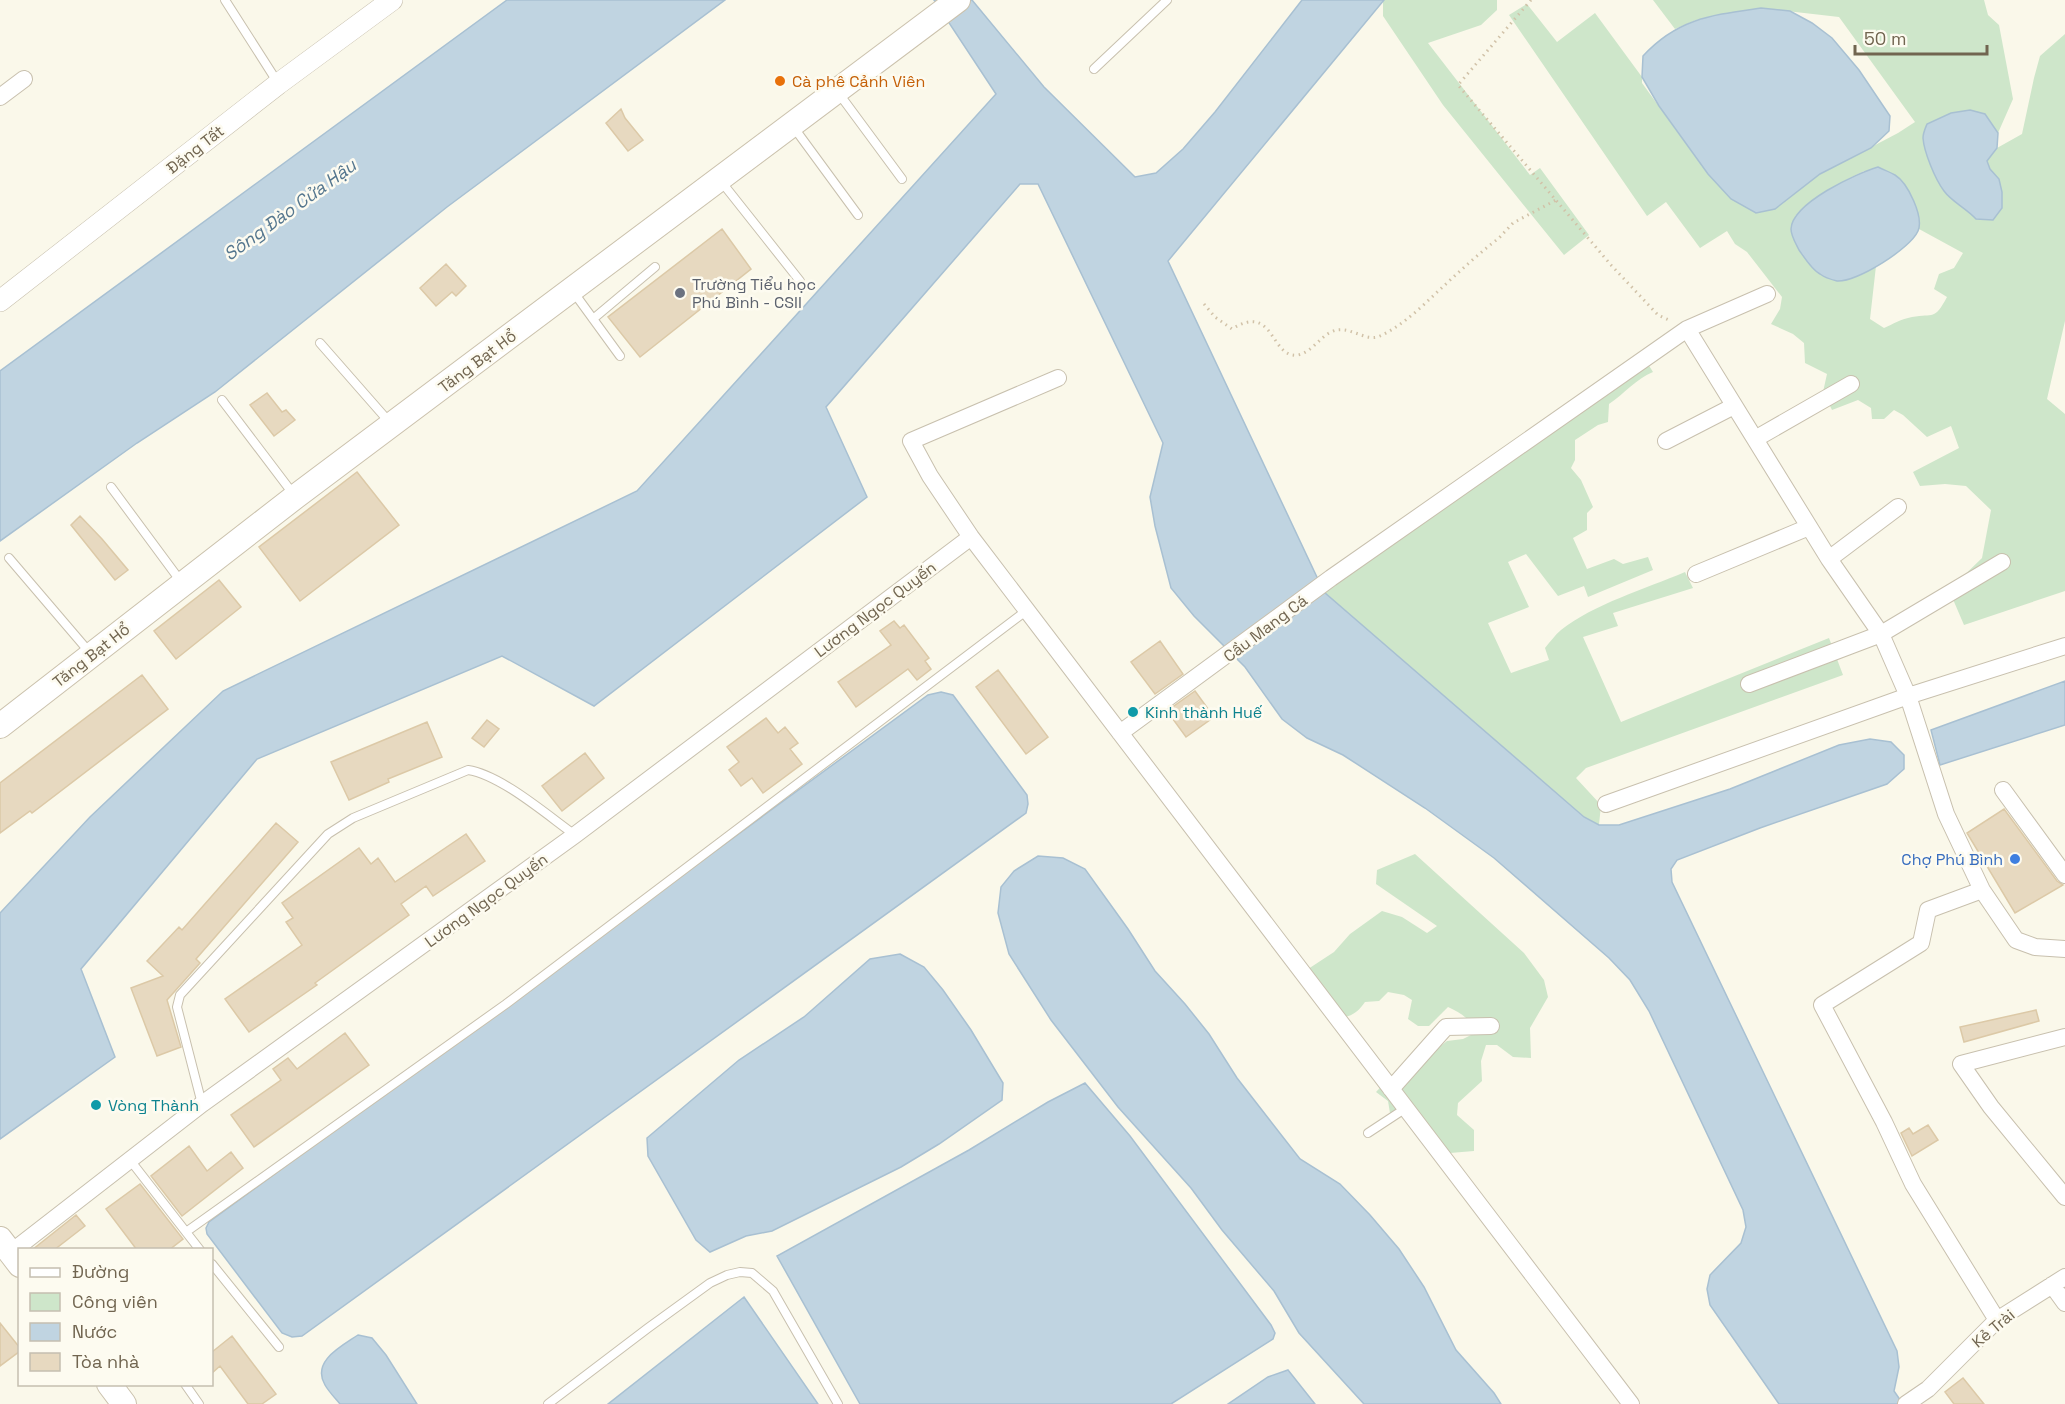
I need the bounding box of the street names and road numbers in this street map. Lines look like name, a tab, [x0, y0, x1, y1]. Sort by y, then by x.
street label: Đặng Tất	[162, 120, 228, 178]
street label: Tăng Bạt Hổ	[434, 325, 521, 398]
street label: Lương Ngọc Quyến	[810, 557, 940, 662]
street label: Cầu Mang Cá	[1219, 590, 1312, 667]
street label: Tăng Bạt Hổ	[48, 619, 134, 692]
street label: Lương Ngọc Quyến	[421, 849, 552, 952]
street label: Kẻ Trài	[1968, 1304, 2019, 1352]

